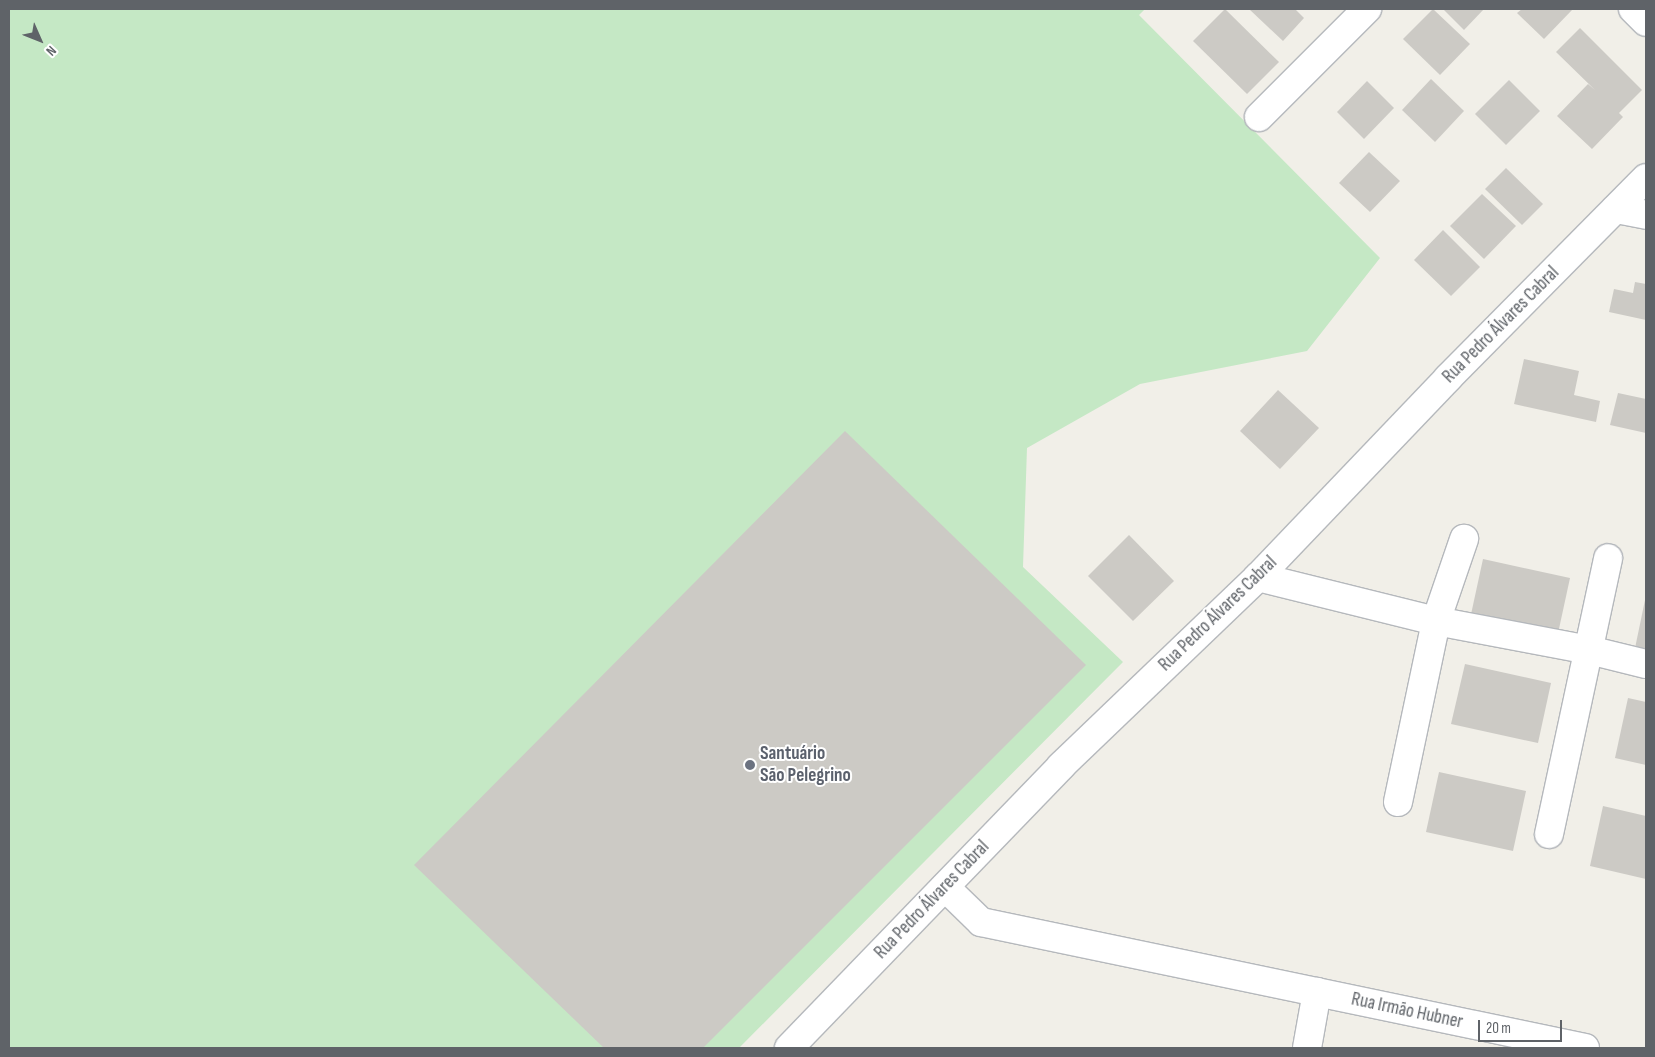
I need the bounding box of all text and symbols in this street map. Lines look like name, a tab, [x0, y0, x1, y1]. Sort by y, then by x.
north arrow	[15, 15, 65, 65]
text: N	[42, 42, 60, 59]
street label: Rua Pedro Álvares Cabral	[1438, 262, 1564, 388]
street label: Rua Pedro Álvares Cabral	[1154, 552, 1282, 676]
place label: Santuário São Pelegrino	[760, 743, 851, 787]
marker: Santuário São Pelegrino	[744, 759, 756, 771]
street label: Rua Pedro Álvares Cabral	[870, 836, 994, 964]
street label: Rua Irmão Hubner	[1349, 988, 1465, 1034]
scale bar	[1480, 1010, 1564, 1042]
text: 20 m	[1486, 1019, 1511, 1038]

